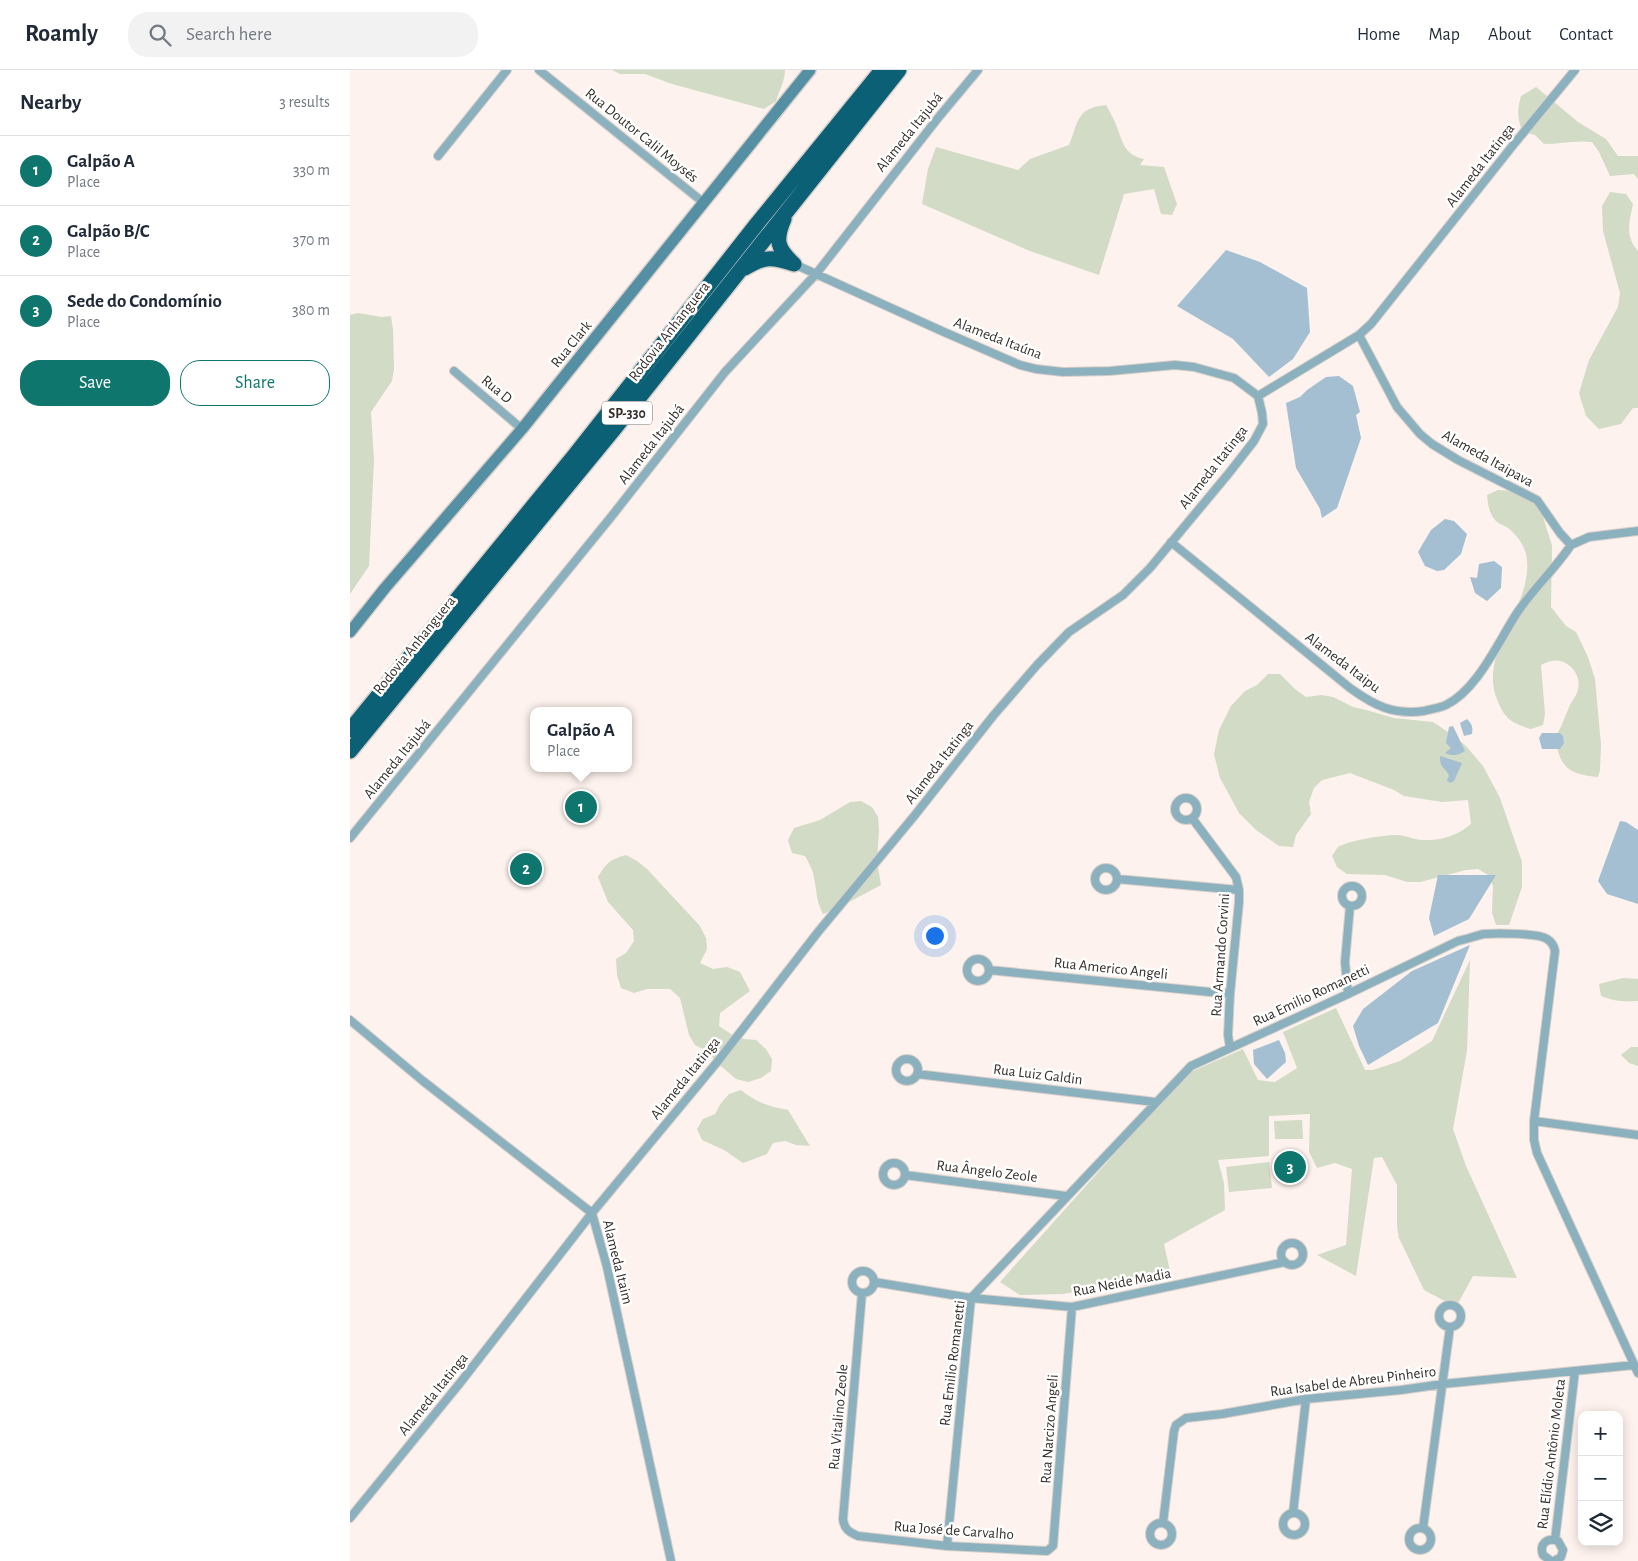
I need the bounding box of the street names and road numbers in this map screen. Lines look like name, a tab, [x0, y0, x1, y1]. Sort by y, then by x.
street label: Rua Doutor Calil Moysés	[582, 85, 701, 185]
street label: Alameda Itajubá	[873, 90, 946, 175]
street label: Alameda Itatinga	[1443, 121, 1517, 210]
street label: Rodovia Anhanguera	[626, 279, 713, 384]
street label: Alameda Itaúna	[952, 315, 1044, 362]
street label: Rua Clark	[548, 318, 595, 370]
street label: Rua D	[479, 372, 515, 406]
street label: Alameda Itajubá	[616, 401, 687, 487]
road number: SP-330	[602, 402, 652, 424]
street label: Alameda Itatinga	[1176, 423, 1250, 512]
street label: Alameda Itaipava	[1440, 427, 1536, 490]
street label: Rodovia Anhanguera	[370, 593, 458, 697]
street label: Alameda Itaipu	[1302, 629, 1383, 696]
street label: Alameda Itajubá	[361, 717, 434, 802]
street label: Alameda Itatinga	[902, 718, 976, 807]
street label: Rua Armando Corvini	[1209, 893, 1232, 1017]
street label: Rua Americo Angeli	[1053, 955, 1169, 982]
street label: Rua Emilio Romanetti	[1251, 962, 1372, 1029]
street label: Alameda Itatinga	[648, 1034, 723, 1122]
street label: Rua Luiz Galdin	[992, 1062, 1083, 1087]
street label: Rua Ângelo Zeole	[936, 1157, 1038, 1185]
street label: Alameda Itaim	[600, 1218, 635, 1306]
street label: Rua Neide Madia	[1072, 1266, 1173, 1299]
street label: Rua Emilio Romanetti	[937, 1299, 968, 1427]
street label: Alameda Itatinga	[396, 1350, 471, 1438]
street label: Rua Vitalino Zeole	[826, 1363, 851, 1471]
street label: Rua Isabel de Abreu Pinheiro	[1269, 1364, 1437, 1399]
street label: Rua Narcizo Angeli	[1038, 1374, 1061, 1484]
street label: Rua Elídio Antônio Moleta	[1535, 1378, 1568, 1530]
street label: Rua José de Carvalho	[893, 1519, 1015, 1542]

